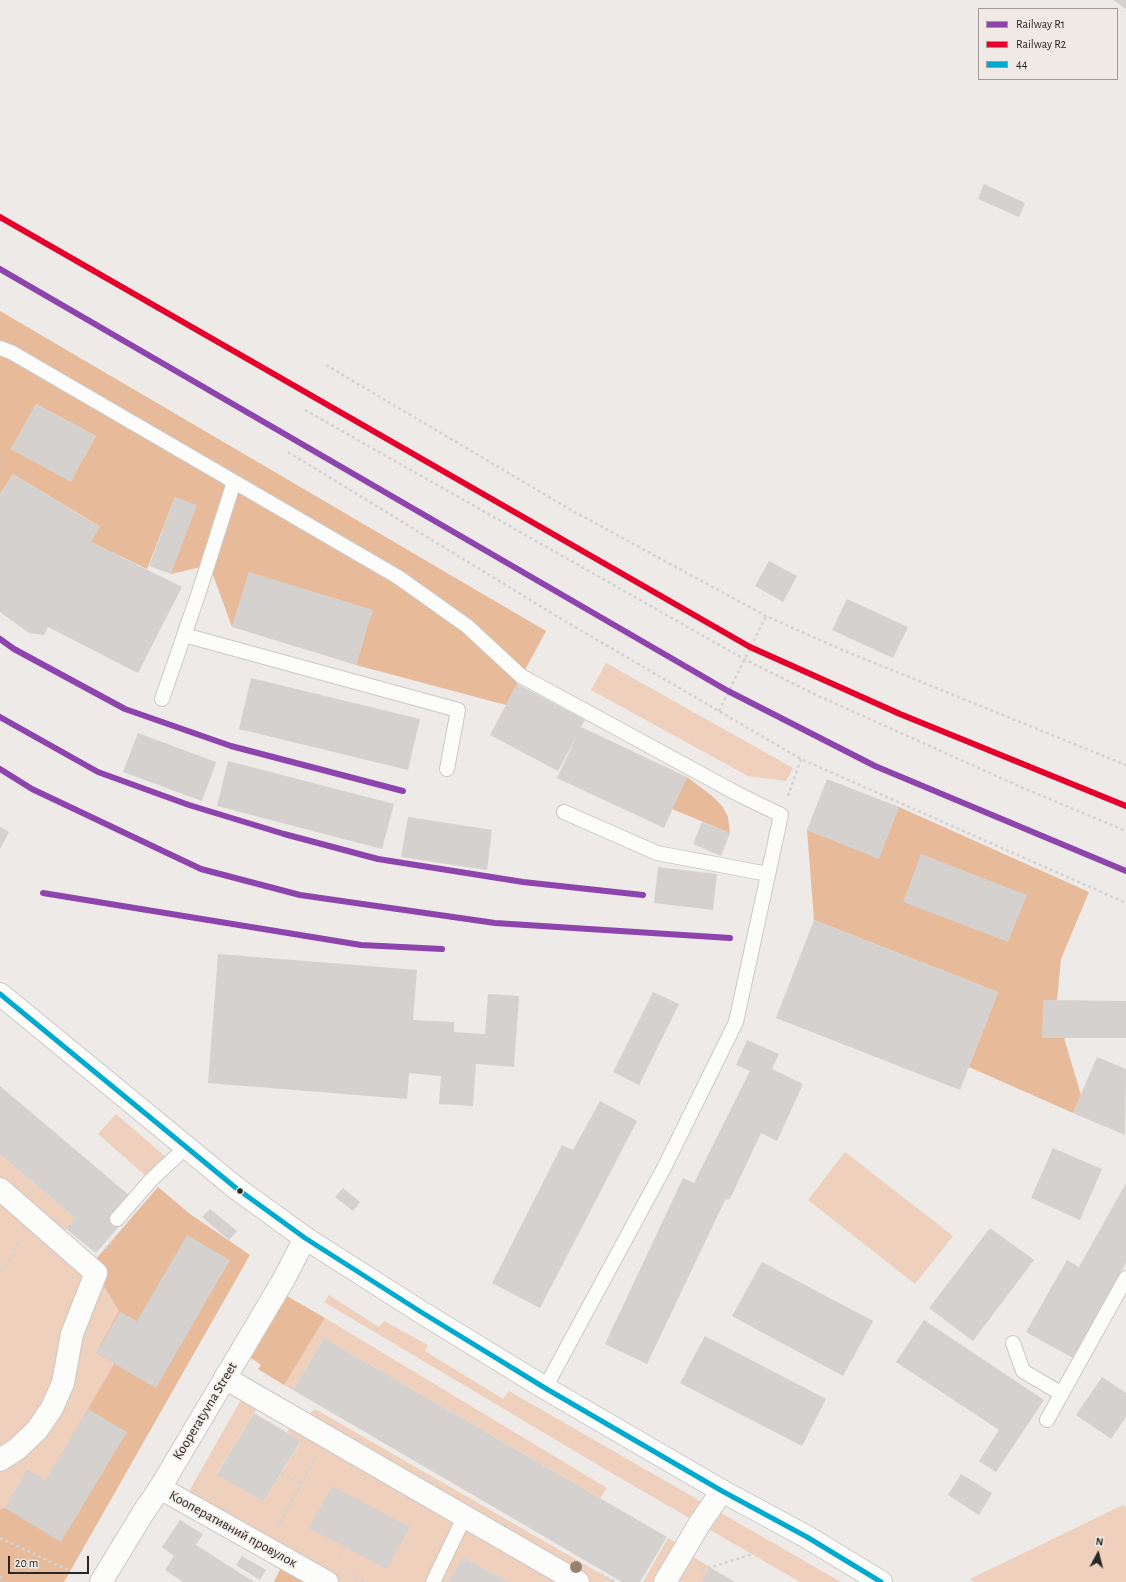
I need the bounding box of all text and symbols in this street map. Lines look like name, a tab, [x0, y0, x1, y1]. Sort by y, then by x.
legend	[978, 8, 1118, 80]
text: Railway R1	[1016, 18, 1065, 30]
text: Railway R2	[1016, 38, 1066, 50]
text: 44	[1016, 58, 1028, 70]
unlabelled marker	[235, 1186, 245, 1196]
street label: Kooperatyvna Street	[169, 1359, 241, 1463]
street label: Кооперативний провулок	[166, 1487, 300, 1571]
north arrow	[1078, 1534, 1118, 1574]
text: N	[1095, 1536, 1104, 1548]
scale bar	[10, 1548, 91, 1574]
text: 20 m	[15, 1557, 38, 1569]

